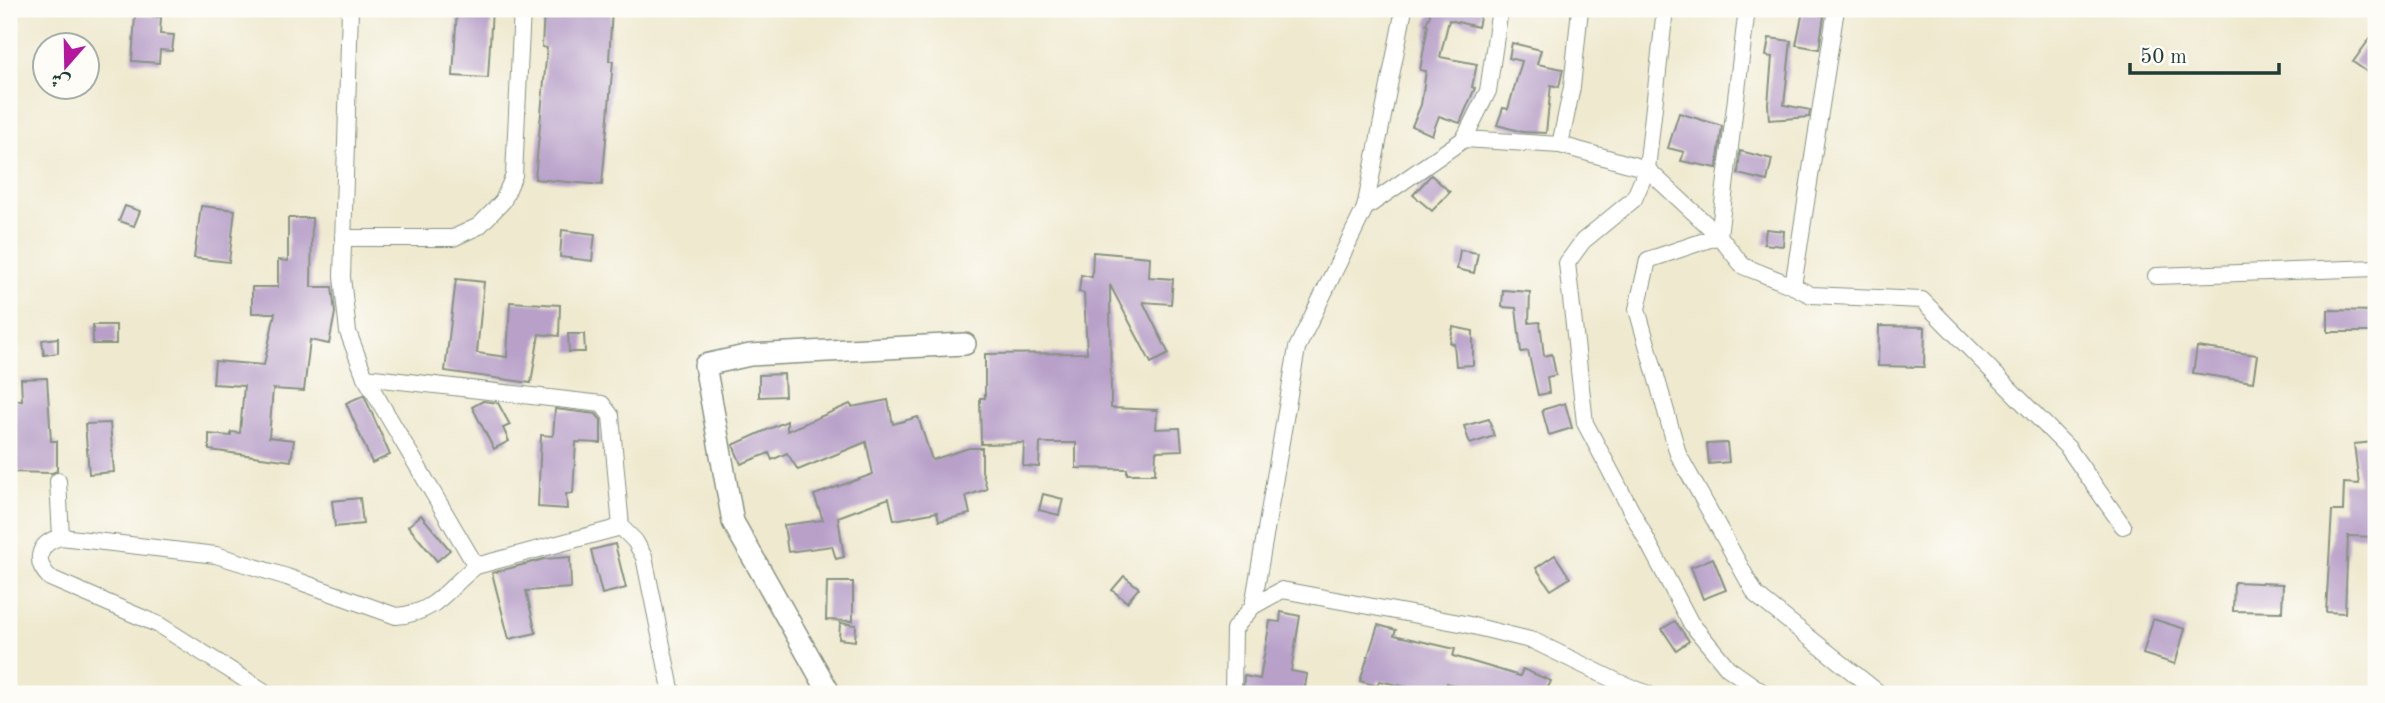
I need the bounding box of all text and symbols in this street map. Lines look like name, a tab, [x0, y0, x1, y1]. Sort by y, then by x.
north arrow	[32, 32, 102, 102]
scale bar	[2130, 32, 2278, 76]
text: 50 m	[2140, 47, 2187, 68]
text: ش	[49, 67, 73, 92]

